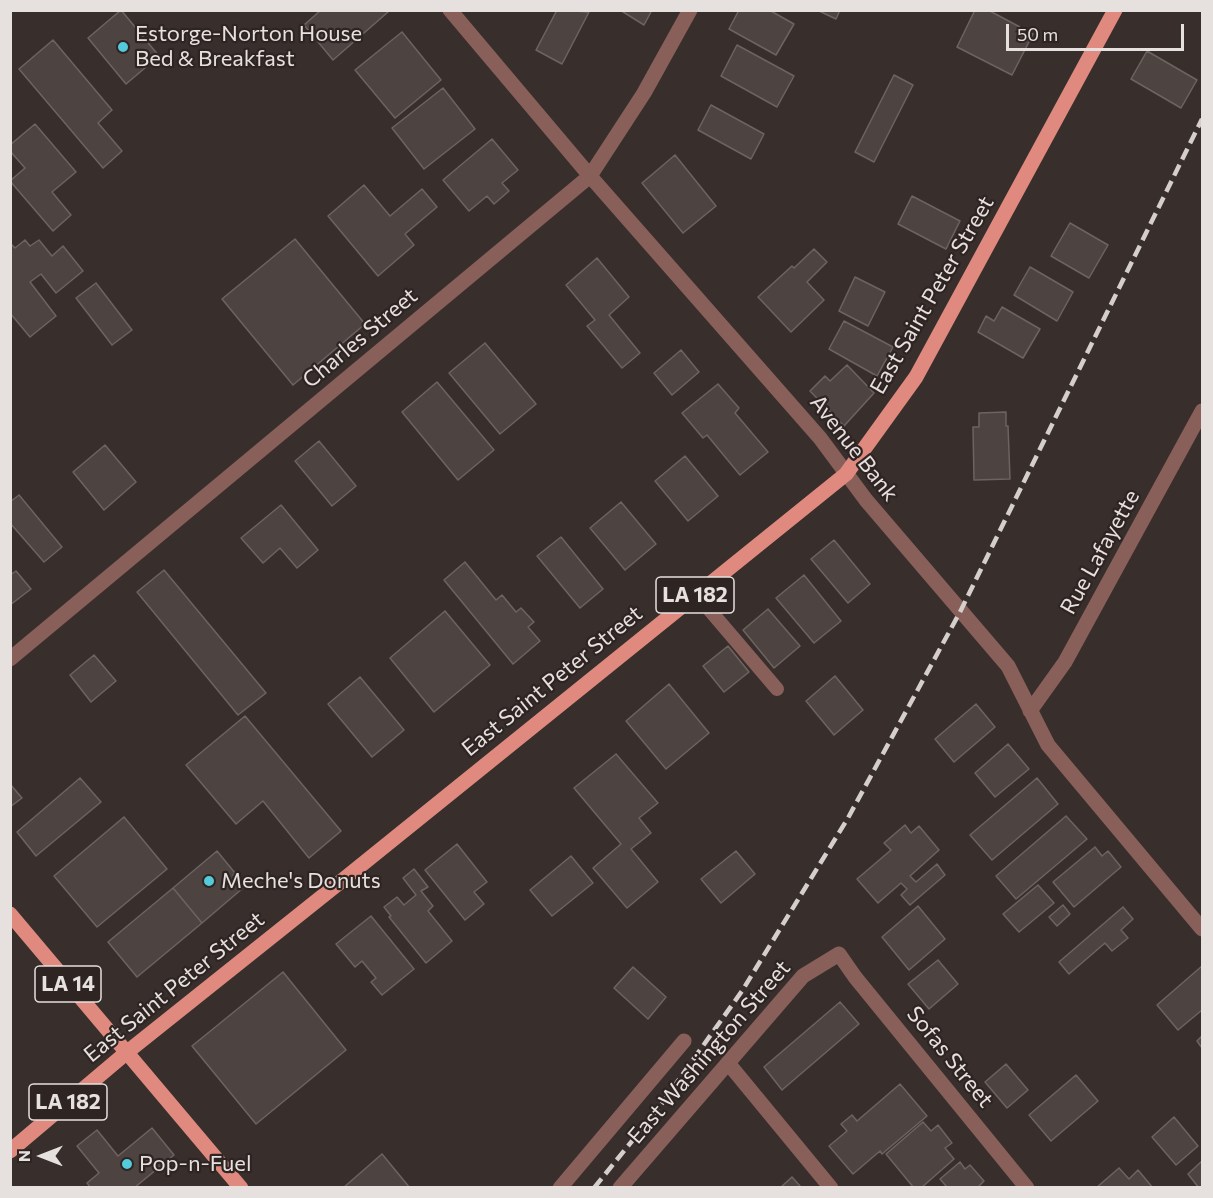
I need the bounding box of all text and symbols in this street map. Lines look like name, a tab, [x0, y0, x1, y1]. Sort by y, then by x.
scale bar	[1009, 12, 1188, 50]
place label: Estorge-Norton House Bed & Breakfast	[135, 21, 362, 72]
text: 50 m	[1017, 23, 1058, 45]
marker: Estorge-Norton House Bed & Breakfast	[116, 40, 130, 54]
street label: East Saint Peter Street	[865, 191, 999, 399]
street label: Charles Street	[297, 282, 423, 394]
street label: Avenue Bank	[804, 390, 904, 506]
street label: Rue Lafayette	[1055, 485, 1145, 619]
road number: LA 182	[656, 577, 734, 613]
street label: East Saint Peter Street	[457, 600, 647, 762]
place label: Meche's Donuts	[221, 868, 381, 894]
marker: Meche's Donuts	[202, 874, 216, 888]
street label: East Saint Peter Street	[79, 906, 269, 1068]
street label: East Washington Street	[622, 955, 796, 1149]
road number: LA 14	[35, 966, 101, 1002]
street label: Sofas Street	[901, 1001, 999, 1113]
road number: LA 182	[29, 1084, 107, 1120]
north arrow	[12, 1126, 72, 1186]
text: N	[14, 1150, 33, 1162]
place label: Pop-n-Fuel	[139, 1151, 252, 1177]
marker: Pop-n-Fuel	[120, 1157, 134, 1171]

